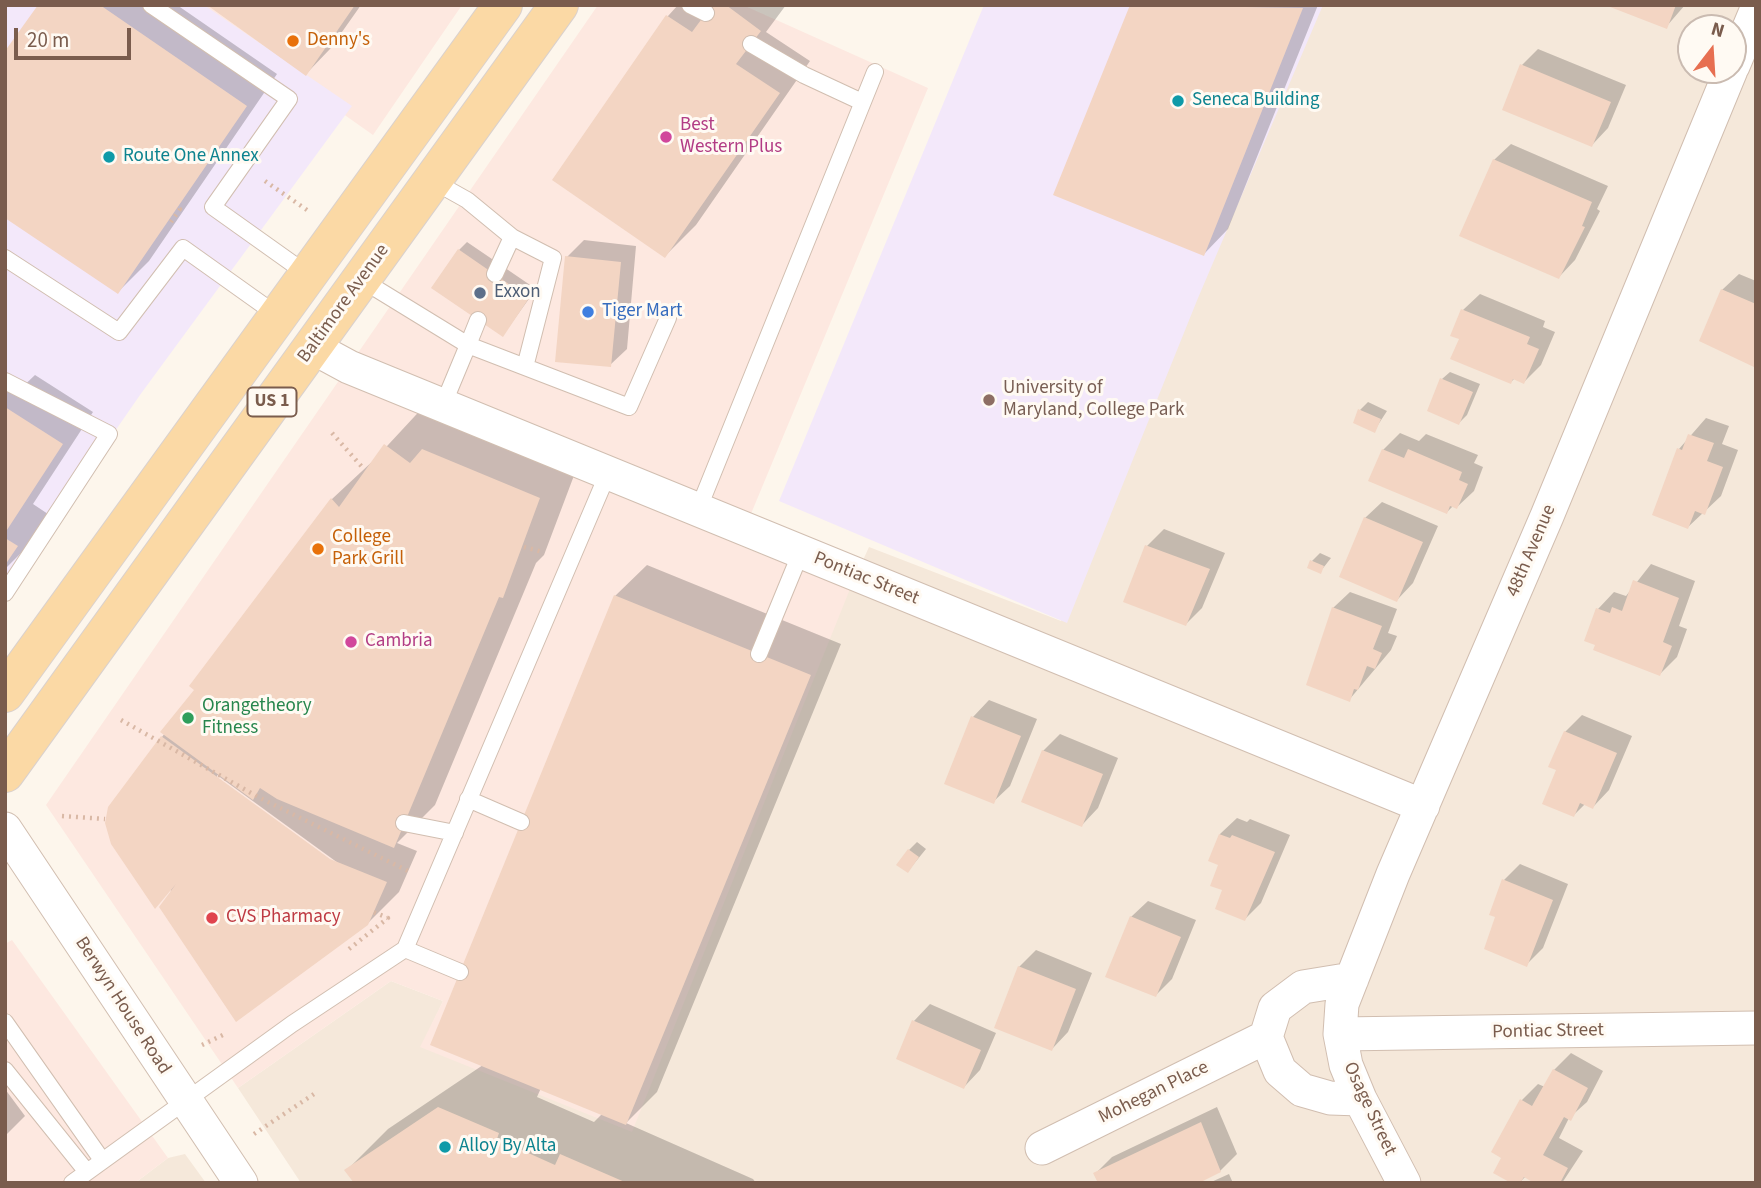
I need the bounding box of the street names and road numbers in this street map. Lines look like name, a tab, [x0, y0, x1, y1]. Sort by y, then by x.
street label: Baltimore Avenue	[293, 240, 395, 368]
road number: US 1	[247, 388, 296, 416]
street label: 48th Avenue	[1502, 501, 1562, 601]
street label: Pontiac Street	[810, 548, 922, 610]
street label: Berwyn House Road	[69, 933, 175, 1079]
street label: Pontiac Street	[1492, 1020, 1604, 1044]
street label: Mohegan Place	[1095, 1057, 1213, 1129]
street label: Osage Street	[1337, 1059, 1401, 1159]

